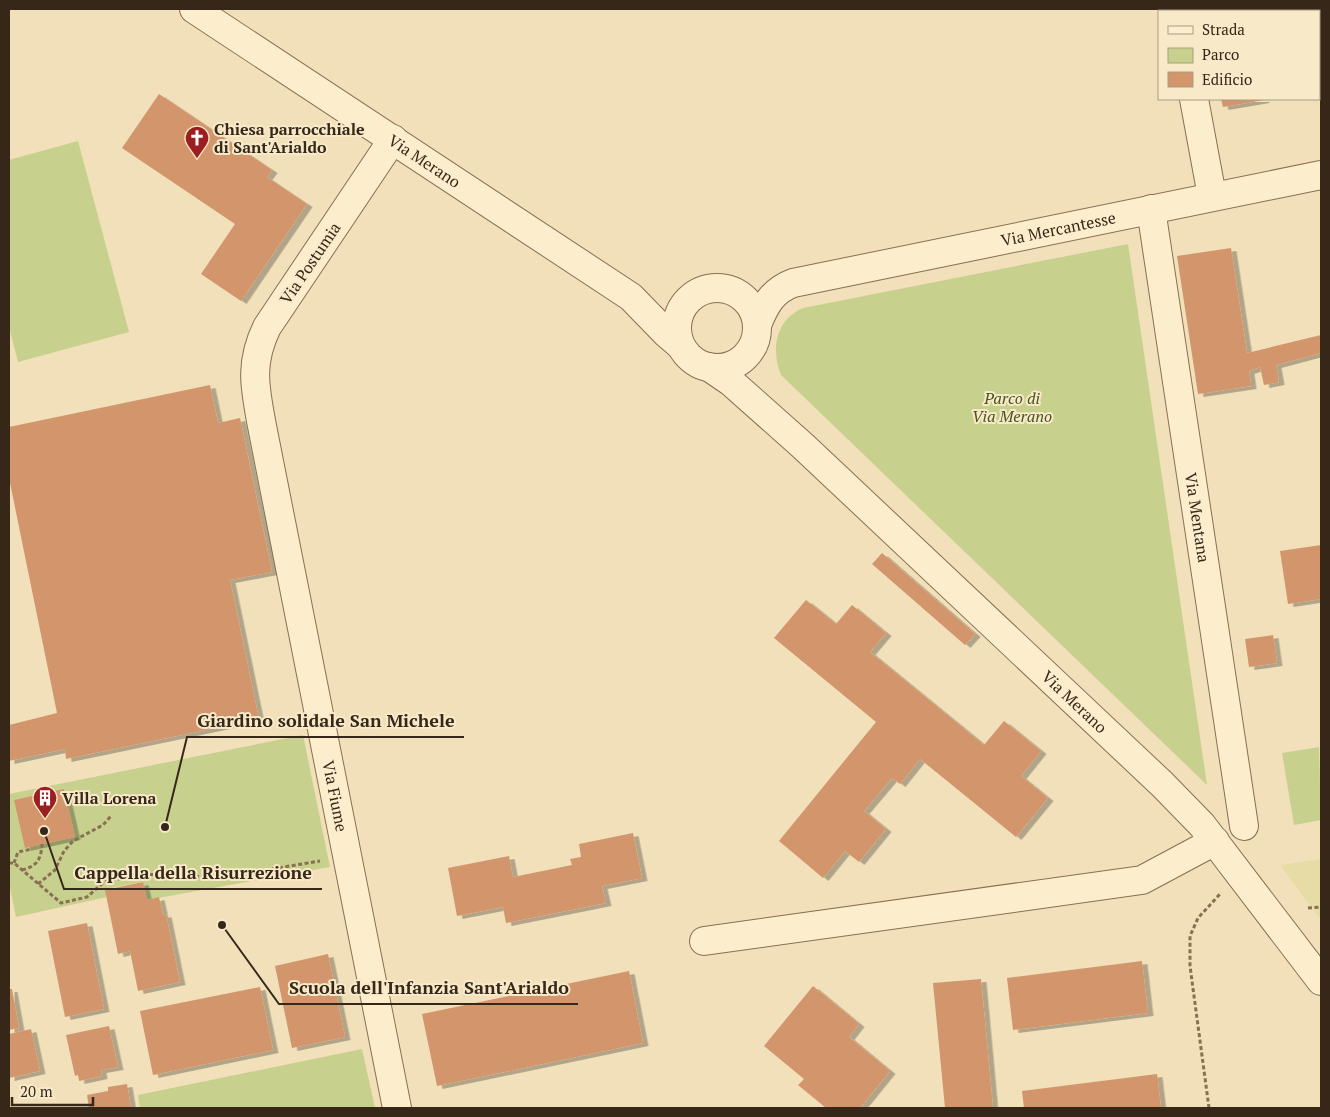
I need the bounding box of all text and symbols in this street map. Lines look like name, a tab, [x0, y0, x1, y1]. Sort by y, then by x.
legend	[1158, 10, 1320, 100]
text: Strada	[1202, 19, 1245, 39]
text: Parco	[1202, 44, 1239, 64]
text: Edificio	[1202, 69, 1252, 89]
place label: Chiesa parrocchiale di Sant'Arialdo	[214, 118, 365, 158]
church icon: Chiesa parrocchiale di Sant'Arialdo	[184, 125, 210, 159]
street label: Via Merano	[384, 129, 465, 193]
street label: Via Mercantesse	[999, 206, 1118, 251]
street label: Via Postumia	[274, 218, 346, 308]
park label: Parco di Via Merano	[972, 387, 1052, 427]
street label: Via Mentana	[1180, 471, 1215, 564]
street label: Via Merano	[1037, 665, 1112, 738]
callout: Giardino solidale San Michele	[187, 704, 464, 737]
text: Giardino solidale San Michele	[197, 708, 455, 732]
street label: Via Fiume	[317, 758, 353, 834]
building icon: Villa Lorena	[32, 785, 58, 819]
place label: Villa Lorena	[62, 787, 157, 809]
callout: Cappella della Risurrezione	[64, 856, 322, 889]
text: Cappella della Risurrezione	[74, 860, 312, 884]
callout: Scuola dell'Infanzia Sant'Arialdo	[279, 971, 578, 1004]
text: Scuola dell'Infanzia Sant'Arialdo	[289, 975, 569, 999]
scale bar	[12, 1074, 94, 1106]
text: 20 m	[20, 1081, 53, 1101]

